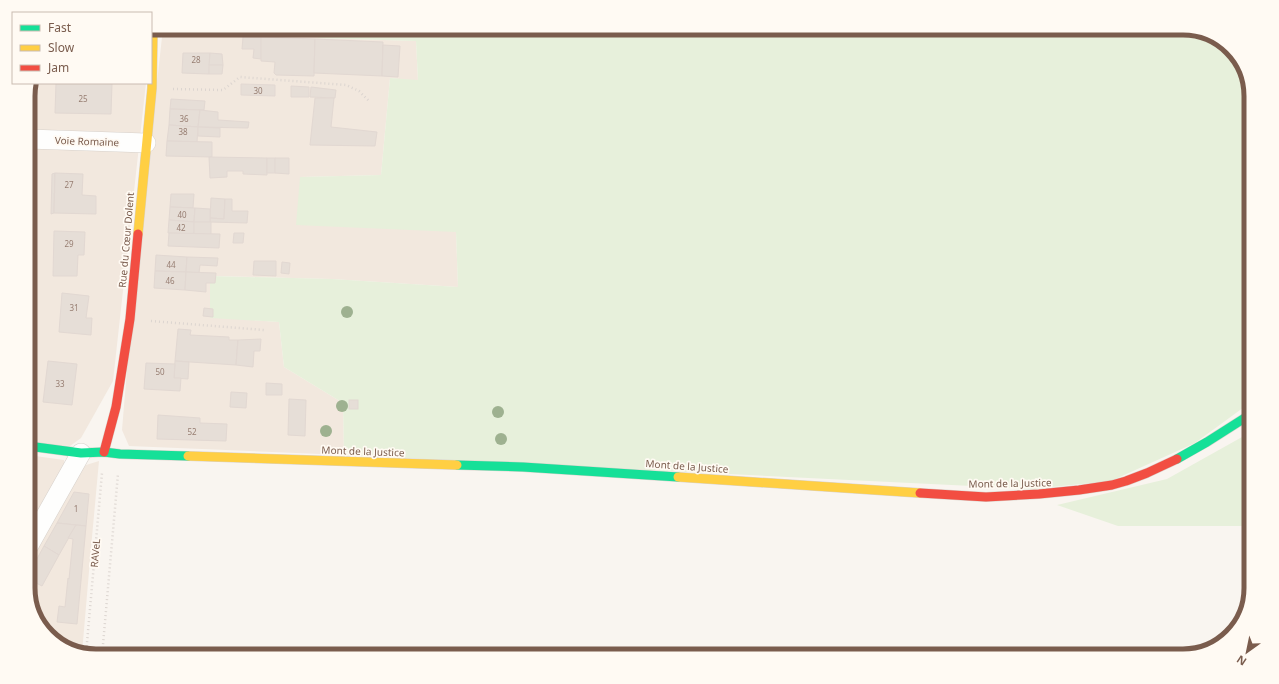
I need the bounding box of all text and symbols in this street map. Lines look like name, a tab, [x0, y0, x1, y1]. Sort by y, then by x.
legend	[12, 12, 152, 84]
text: Fast	[48, 19, 72, 36]
text: Slow	[48, 39, 75, 56]
house number: 28	[191, 54, 201, 65]
text: Jam	[47, 59, 69, 76]
house number: 30	[253, 85, 263, 96]
house number: 25	[78, 93, 88, 104]
house number: 36	[179, 113, 189, 124]
house number: 38	[178, 126, 188, 137]
street label: Voie Romaine	[55, 133, 120, 149]
house number: 27	[64, 179, 74, 190]
street label: Rue du Cœur Dolent	[115, 191, 137, 288]
house number: 40	[177, 209, 187, 220]
house number: 42	[176, 222, 186, 233]
house number: 29	[64, 238, 74, 249]
house number: 44	[166, 259, 176, 270]
house number: 46	[165, 275, 175, 286]
house number: 31	[69, 302, 79, 313]
house number: 50	[155, 366, 165, 377]
house number: 33	[55, 378, 65, 389]
house number: 52	[187, 426, 197, 437]
street label: Mont de la Justice	[321, 443, 405, 459]
street label: Mont de la Justice	[645, 456, 729, 476]
street label: Mont de la Justice	[968, 475, 1052, 491]
house number: 1	[74, 503, 78, 514]
street label: RAVeL	[87, 538, 103, 568]
north arrow	[1227, 632, 1267, 672]
text: N	[1233, 652, 1249, 670]

